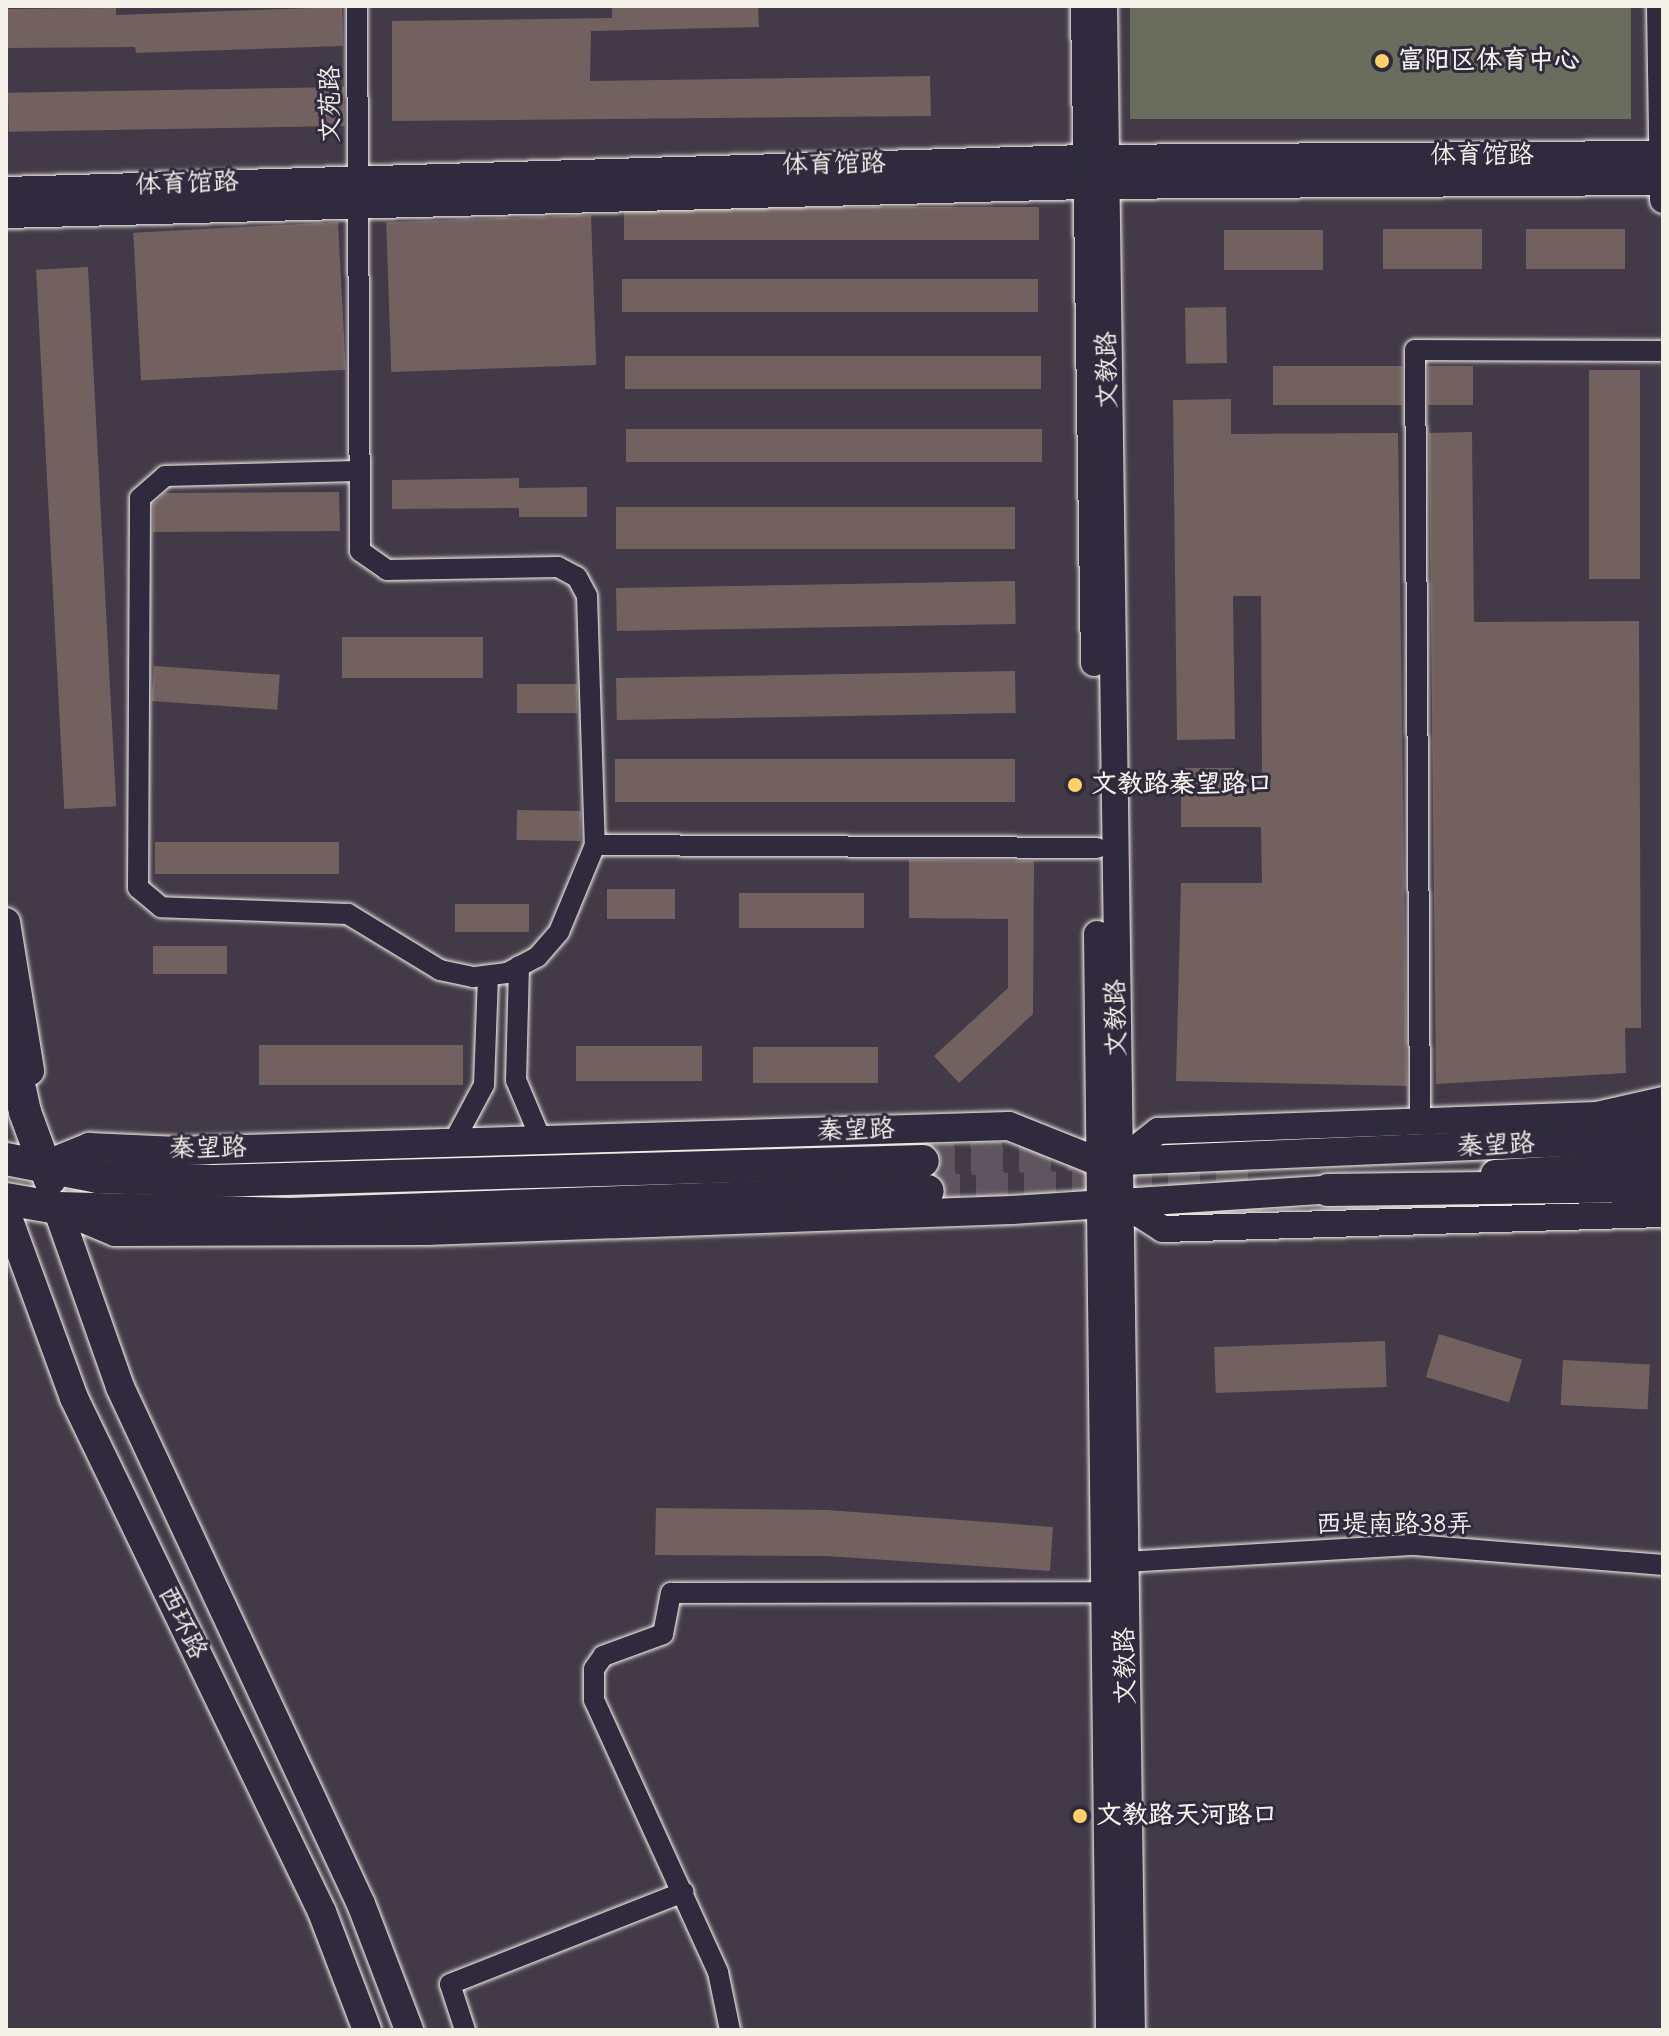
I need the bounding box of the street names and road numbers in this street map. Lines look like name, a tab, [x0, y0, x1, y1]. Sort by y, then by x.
street label: 文苑路	[315, 65, 347, 143]
street label: 体育馆路	[1430, 140, 1534, 172]
street label: 体育馆路	[782, 148, 886, 182]
street label: 体育馆路	[134, 167, 240, 201]
street label: 文教路	[1092, 331, 1124, 409]
street label: 文教路	[1101, 979, 1133, 1057]
street label: 秦望路	[816, 1114, 896, 1148]
street label: 秦望路	[1456, 1128, 1536, 1164]
street label: 秦望路	[169, 1133, 247, 1165]
street label: 西堤南路38弄	[1316, 1509, 1472, 1541]
street label: 西环路	[151, 1581, 213, 1665]
street label: 文教路	[1110, 1627, 1142, 1705]

